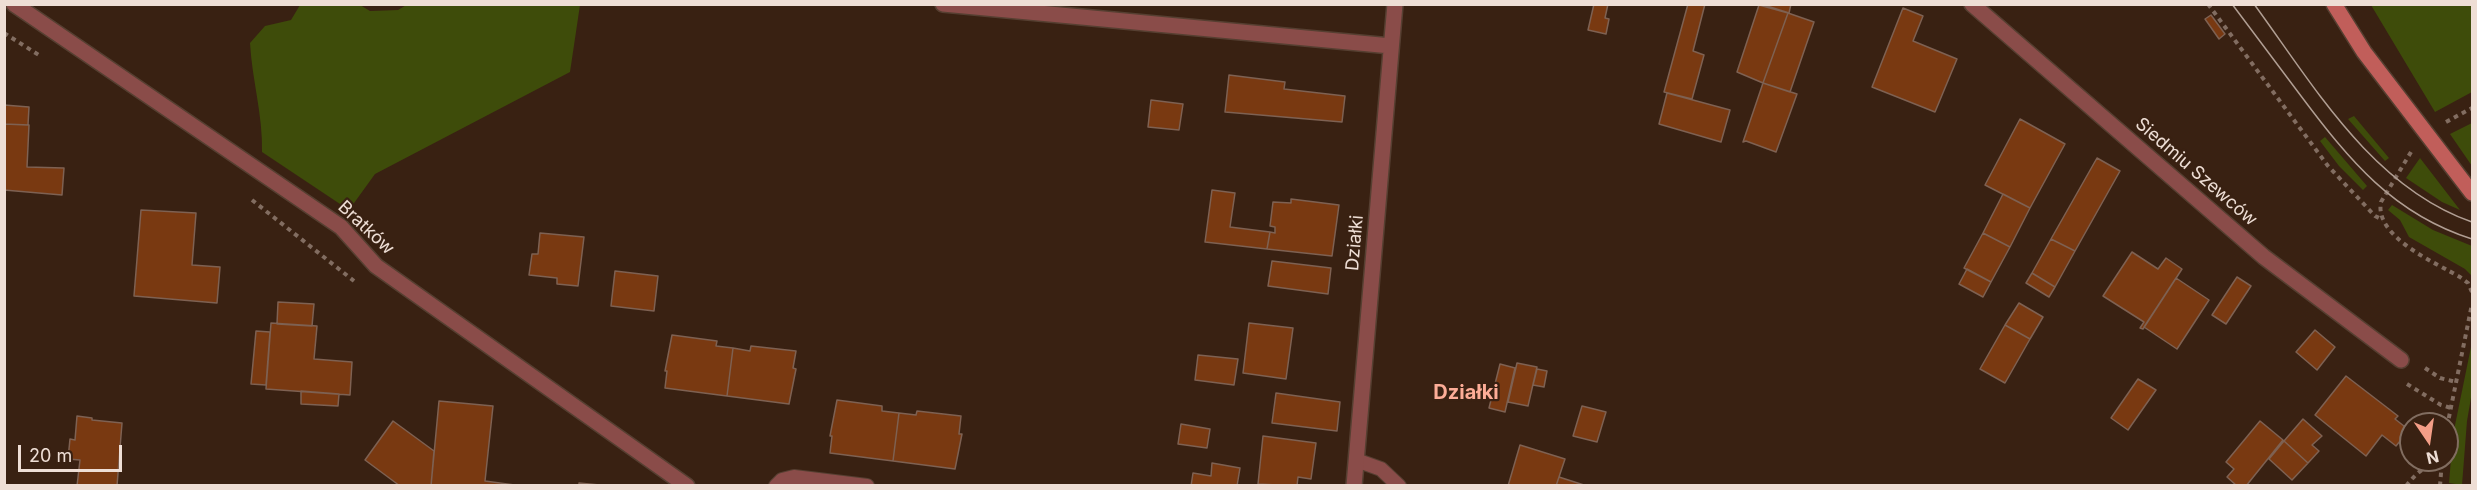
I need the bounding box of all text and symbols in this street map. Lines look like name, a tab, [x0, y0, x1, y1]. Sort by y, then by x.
street label: Siedmiu Szewców	[2131, 113, 2261, 231]
street label: Bratków	[333, 196, 399, 260]
street label: Działki	[1342, 214, 1368, 272]
district label: Działki	[1433, 381, 1499, 405]
north arrow	[2399, 412, 2459, 472]
scale bar	[21, 433, 124, 471]
text: 20 m	[29, 445, 72, 466]
text: N	[2424, 446, 2441, 469]

